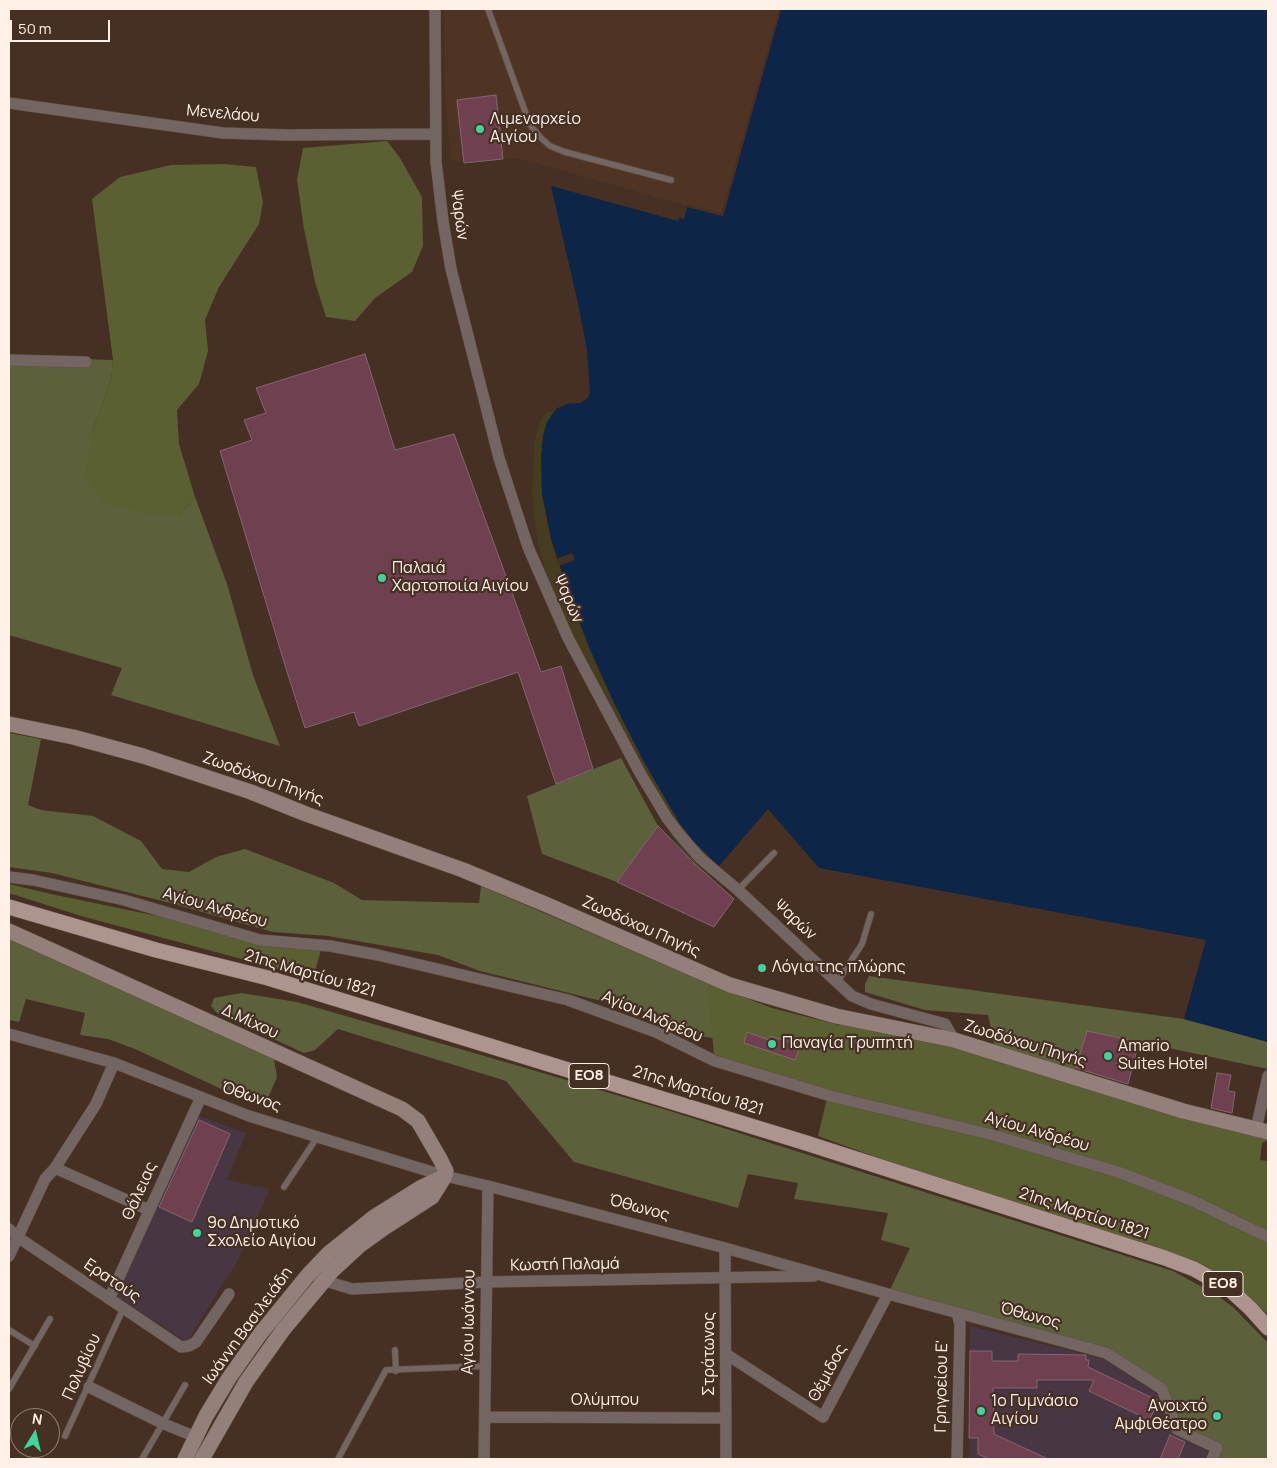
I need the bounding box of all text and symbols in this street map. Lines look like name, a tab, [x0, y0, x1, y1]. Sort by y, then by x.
scale bar	[12, 10, 112, 42]
text: 50 m	[18, 18, 52, 39]
street label: Μενελάου	[186, 101, 260, 127]
place label: Λιμεναρχείο Αιγίου	[490, 110, 581, 148]
marker: Λιμεναρχείο Αιγίου	[474, 123, 486, 135]
street label: Ψαρών	[446, 188, 472, 242]
place label: Παλαιά Χαρτοποιία Αιγίου	[392, 559, 529, 597]
marker: Παλαιά Χαρτοποιία Αιγίου	[376, 572, 388, 584]
street label: Ψαρών	[549, 572, 587, 626]
street label: Ζωοδόχου Πηγής	[200, 748, 326, 810]
street label: Αγίου Ανδρέου	[161, 884, 269, 932]
street label: Ζωοδόχου Πηγής	[579, 892, 703, 962]
street label: Ψαρών	[770, 896, 820, 944]
street label: 21ης Μαρτίου 1821	[242, 946, 378, 1002]
place label: Λόγια της πλώρης	[772, 958, 906, 978]
marker: Λόγια της πλώρης	[756, 962, 768, 974]
street label: Αγίου Ανδρέου	[599, 987, 705, 1047]
street label: Δ.Μίχου	[219, 1001, 281, 1043]
street label: Ζωοδόχου Πηγής	[961, 1016, 1089, 1072]
place label: Παναγία Τρυπητή	[782, 1034, 913, 1054]
place label: Amario Suites Hotel	[1118, 1037, 1208, 1075]
marker: Παναγία Τρυπητή	[766, 1038, 778, 1050]
marker: Amario Suites Hotel	[1102, 1050, 1114, 1062]
street label: 21ης Μαρτίου 1821	[630, 1062, 766, 1120]
road number: ΕΟ8	[569, 1064, 609, 1088]
street label: Όθωνος	[219, 1078, 283, 1116]
street label: Αγίου Ανδρέου	[983, 1108, 1091, 1156]
street label: Θάλειας	[119, 1159, 161, 1223]
street label: 21ης Μαρτίου 1821	[1016, 1184, 1152, 1244]
street label: Όθωνος	[607, 1191, 671, 1225]
place label: 9ο Δημοτικό Σχολείο Αιγίου	[207, 1214, 316, 1252]
marker: 9ο Δημοτικό Σχολείο Αιγίου	[191, 1227, 203, 1239]
street label: Κωστή Παλαμά	[510, 1254, 620, 1276]
street label: Ερατούς	[80, 1255, 144, 1307]
street label: Ιωάννη Βασιλειάδη	[199, 1264, 297, 1388]
street label: Αγίου Ιωάννου	[458, 1269, 480, 1375]
road number: ΕΟ8	[1203, 1272, 1243, 1296]
street label: Όθωνος	[998, 1299, 1062, 1333]
street label: Στράτωνος	[700, 1312, 720, 1396]
street label: Πολυβίου	[59, 1331, 105, 1403]
street label: Γρηγοείου Ε'	[932, 1340, 952, 1432]
street label: Θέμιδος	[805, 1341, 851, 1405]
street label: Ολύμπου	[571, 1391, 639, 1411]
place label: 1ο Γυμνάσιο Αιγίου	[991, 1392, 1078, 1430]
place label: Aνοιχτό Aμφιθέατρο	[1114, 1397, 1207, 1435]
marker: 1ο Γυμνάσιο Αιγίου	[975, 1405, 987, 1417]
north arrow	[10, 1408, 60, 1458]
text: N	[31, 1409, 44, 1429]
marker: Aνοιχτό Aμφιθέατρο	[1211, 1410, 1223, 1422]

